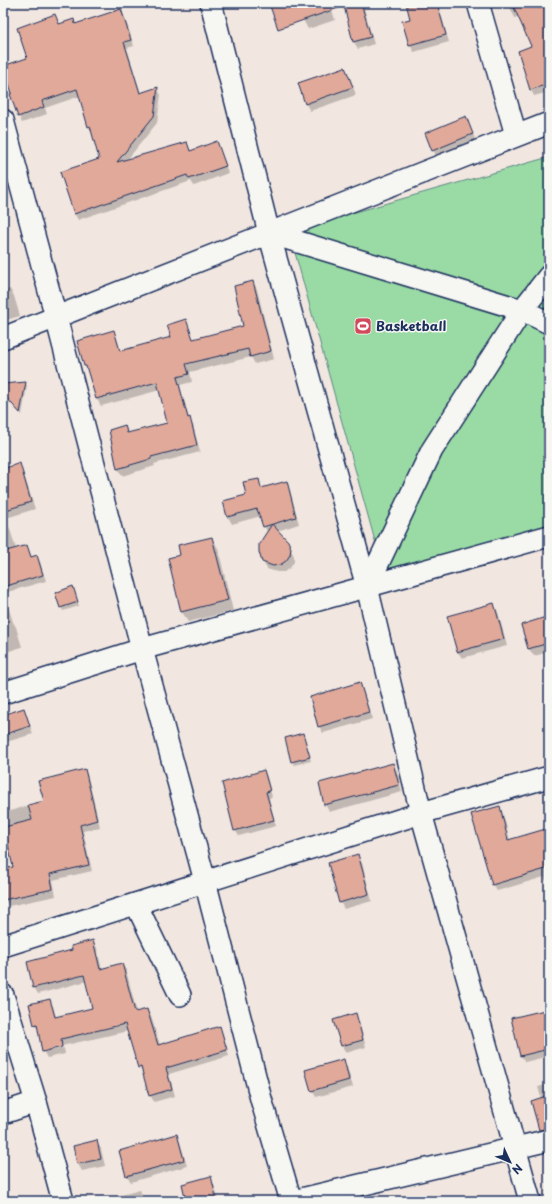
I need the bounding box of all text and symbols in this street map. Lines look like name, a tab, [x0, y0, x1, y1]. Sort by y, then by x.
sports icon: Basketball	[353, 316, 373, 336]
place label: Basketball	[376, 316, 446, 335]
north arrow	[490, 1142, 530, 1182]
text: N	[508, 1160, 527, 1179]

